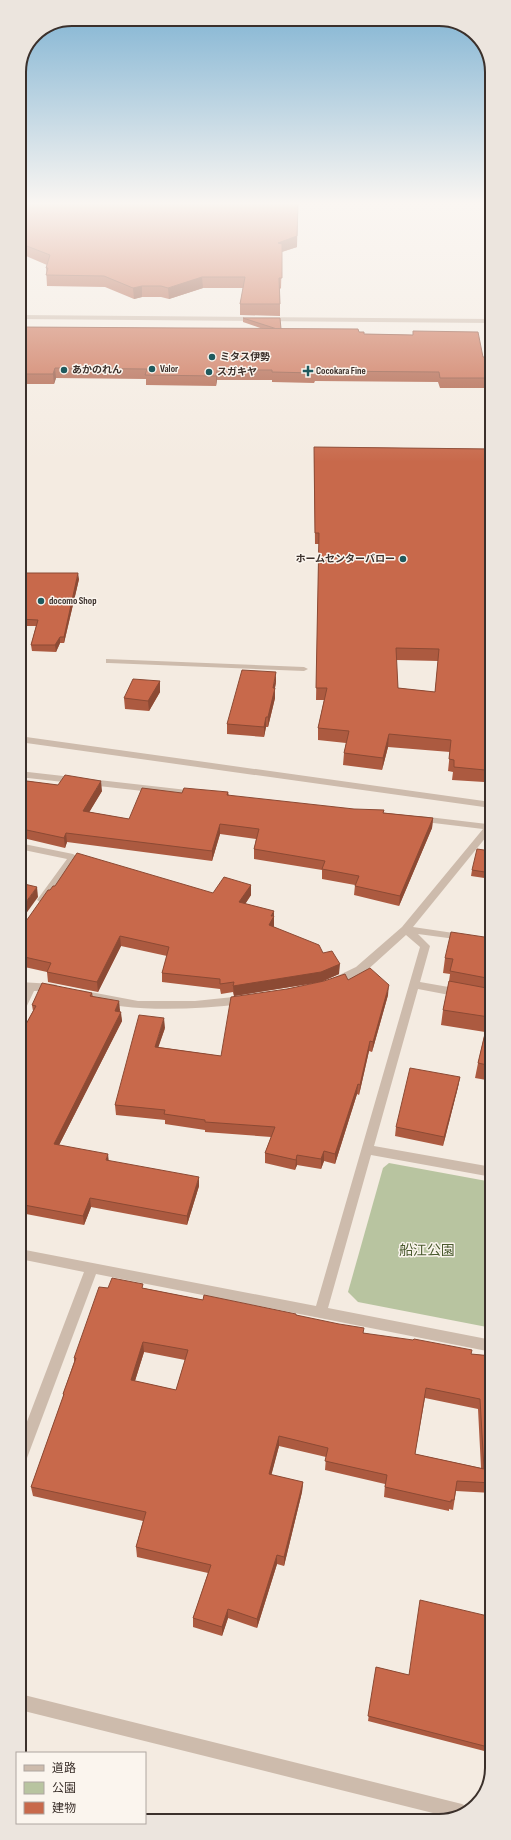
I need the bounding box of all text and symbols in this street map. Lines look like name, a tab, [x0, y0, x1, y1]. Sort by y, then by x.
place label: ミタス伊勢	[220, 351, 270, 363]
marker: ミタス伊勢	[207, 352, 217, 362]
place label: Valor	[160, 363, 178, 375]
place label: あかのれん	[72, 364, 122, 376]
marker: Valor	[147, 364, 157, 374]
marker: あかのれん	[59, 365, 69, 375]
place label: Cocokara Fine	[316, 365, 366, 377]
place label: スガキヤ	[217, 366, 257, 378]
marker: Cocokara Fine	[303, 366, 313, 376]
marker: スガキヤ	[204, 367, 214, 377]
place label: ホームセンターバロー	[295, 553, 395, 565]
marker: ホームセンターバロー	[398, 554, 408, 564]
place label: docomo Shop	[49, 595, 96, 607]
marker: docomo Shop	[36, 596, 46, 606]
park label: 船江公園	[399, 1242, 455, 1259]
legend	[16, 1752, 146, 1824]
text: 道路	[52, 1761, 76, 1776]
text: 公園	[52, 1781, 76, 1796]
text: 建物	[52, 1801, 76, 1816]

